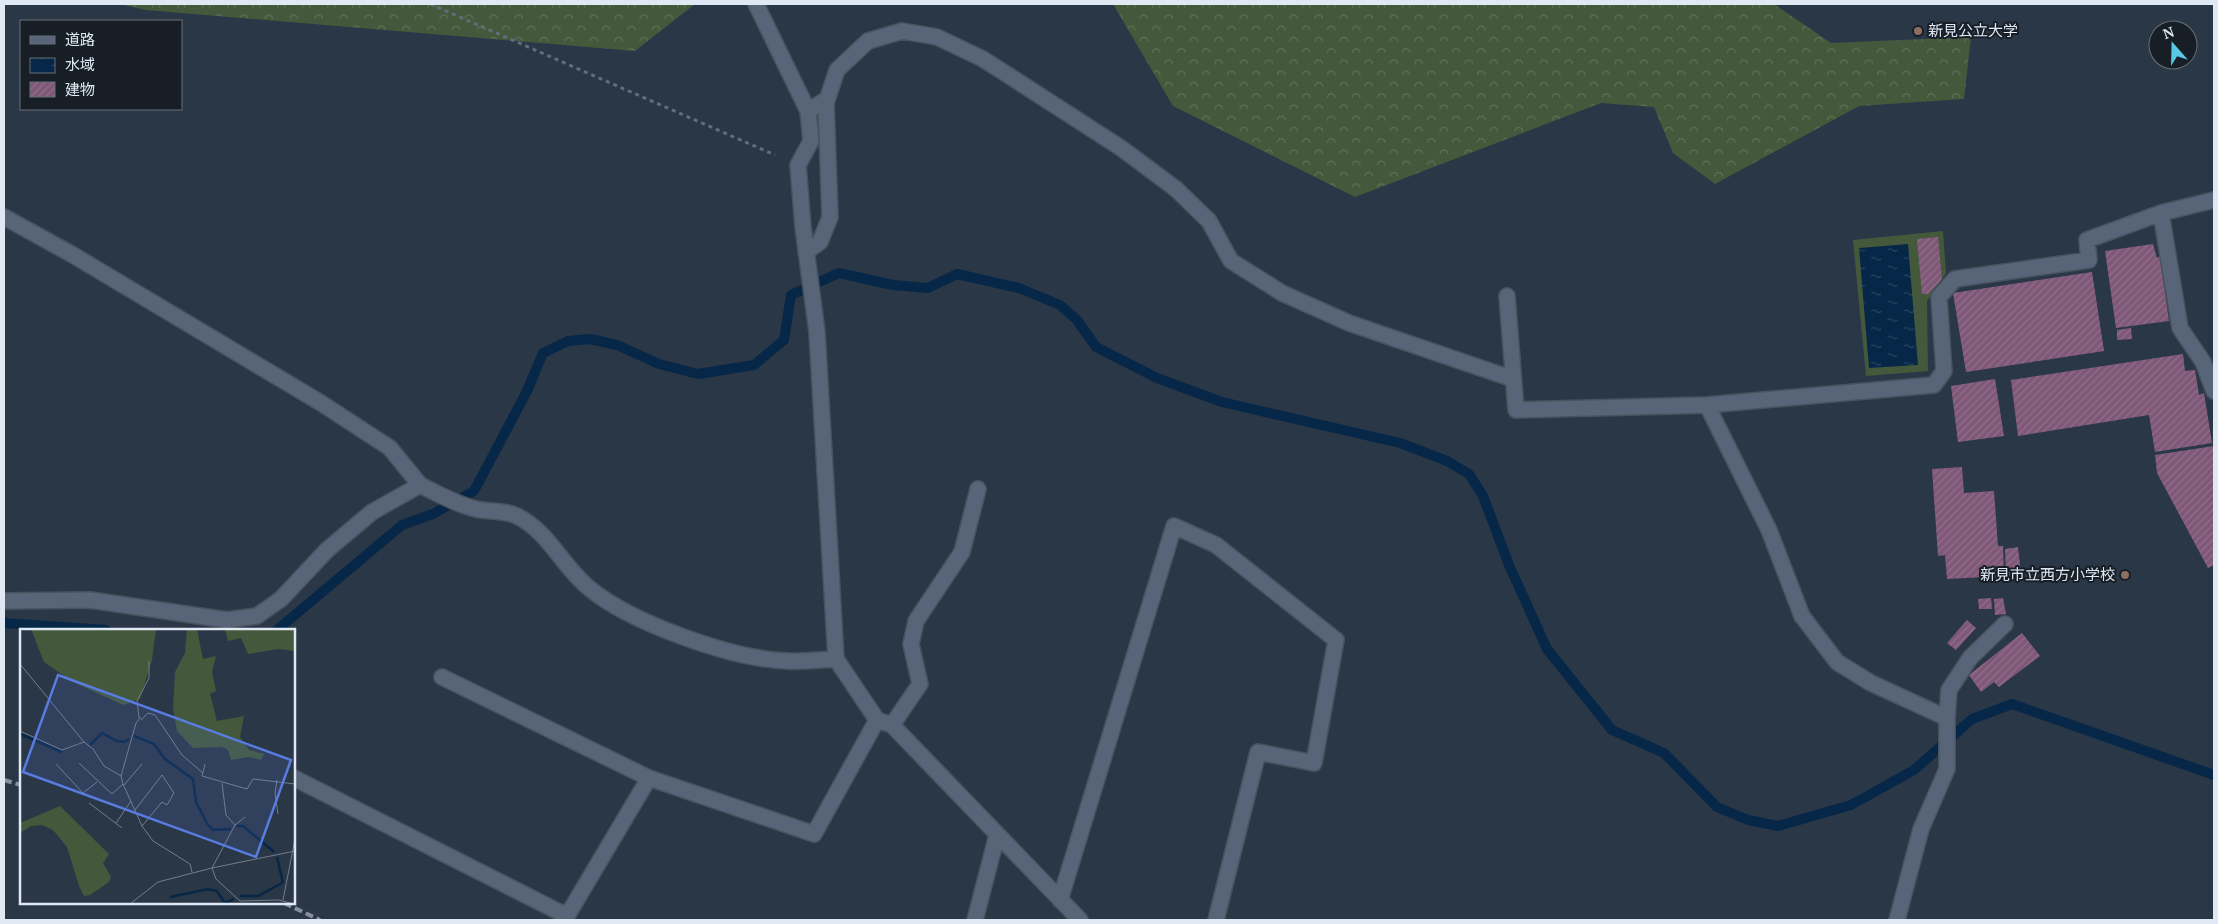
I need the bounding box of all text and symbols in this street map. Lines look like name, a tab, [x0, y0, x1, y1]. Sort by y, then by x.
legend	[20, 20, 182, 110]
place label: 新見公立大学	[1928, 20, 2018, 40]
north arrow	[2148, 20, 2198, 70]
text: N	[2160, 21, 2177, 43]
marker: 新見公立大学	[1912, 25, 1924, 37]
text: 道路	[65, 29, 95, 49]
text: 水域	[65, 54, 95, 74]
text: 建物	[65, 79, 95, 99]
place label: 新見市立西方小学校	[1980, 564, 2115, 584]
marker: 新見市立西方小学校	[2119, 569, 2131, 581]
inset map	[20, 629, 295, 904]

